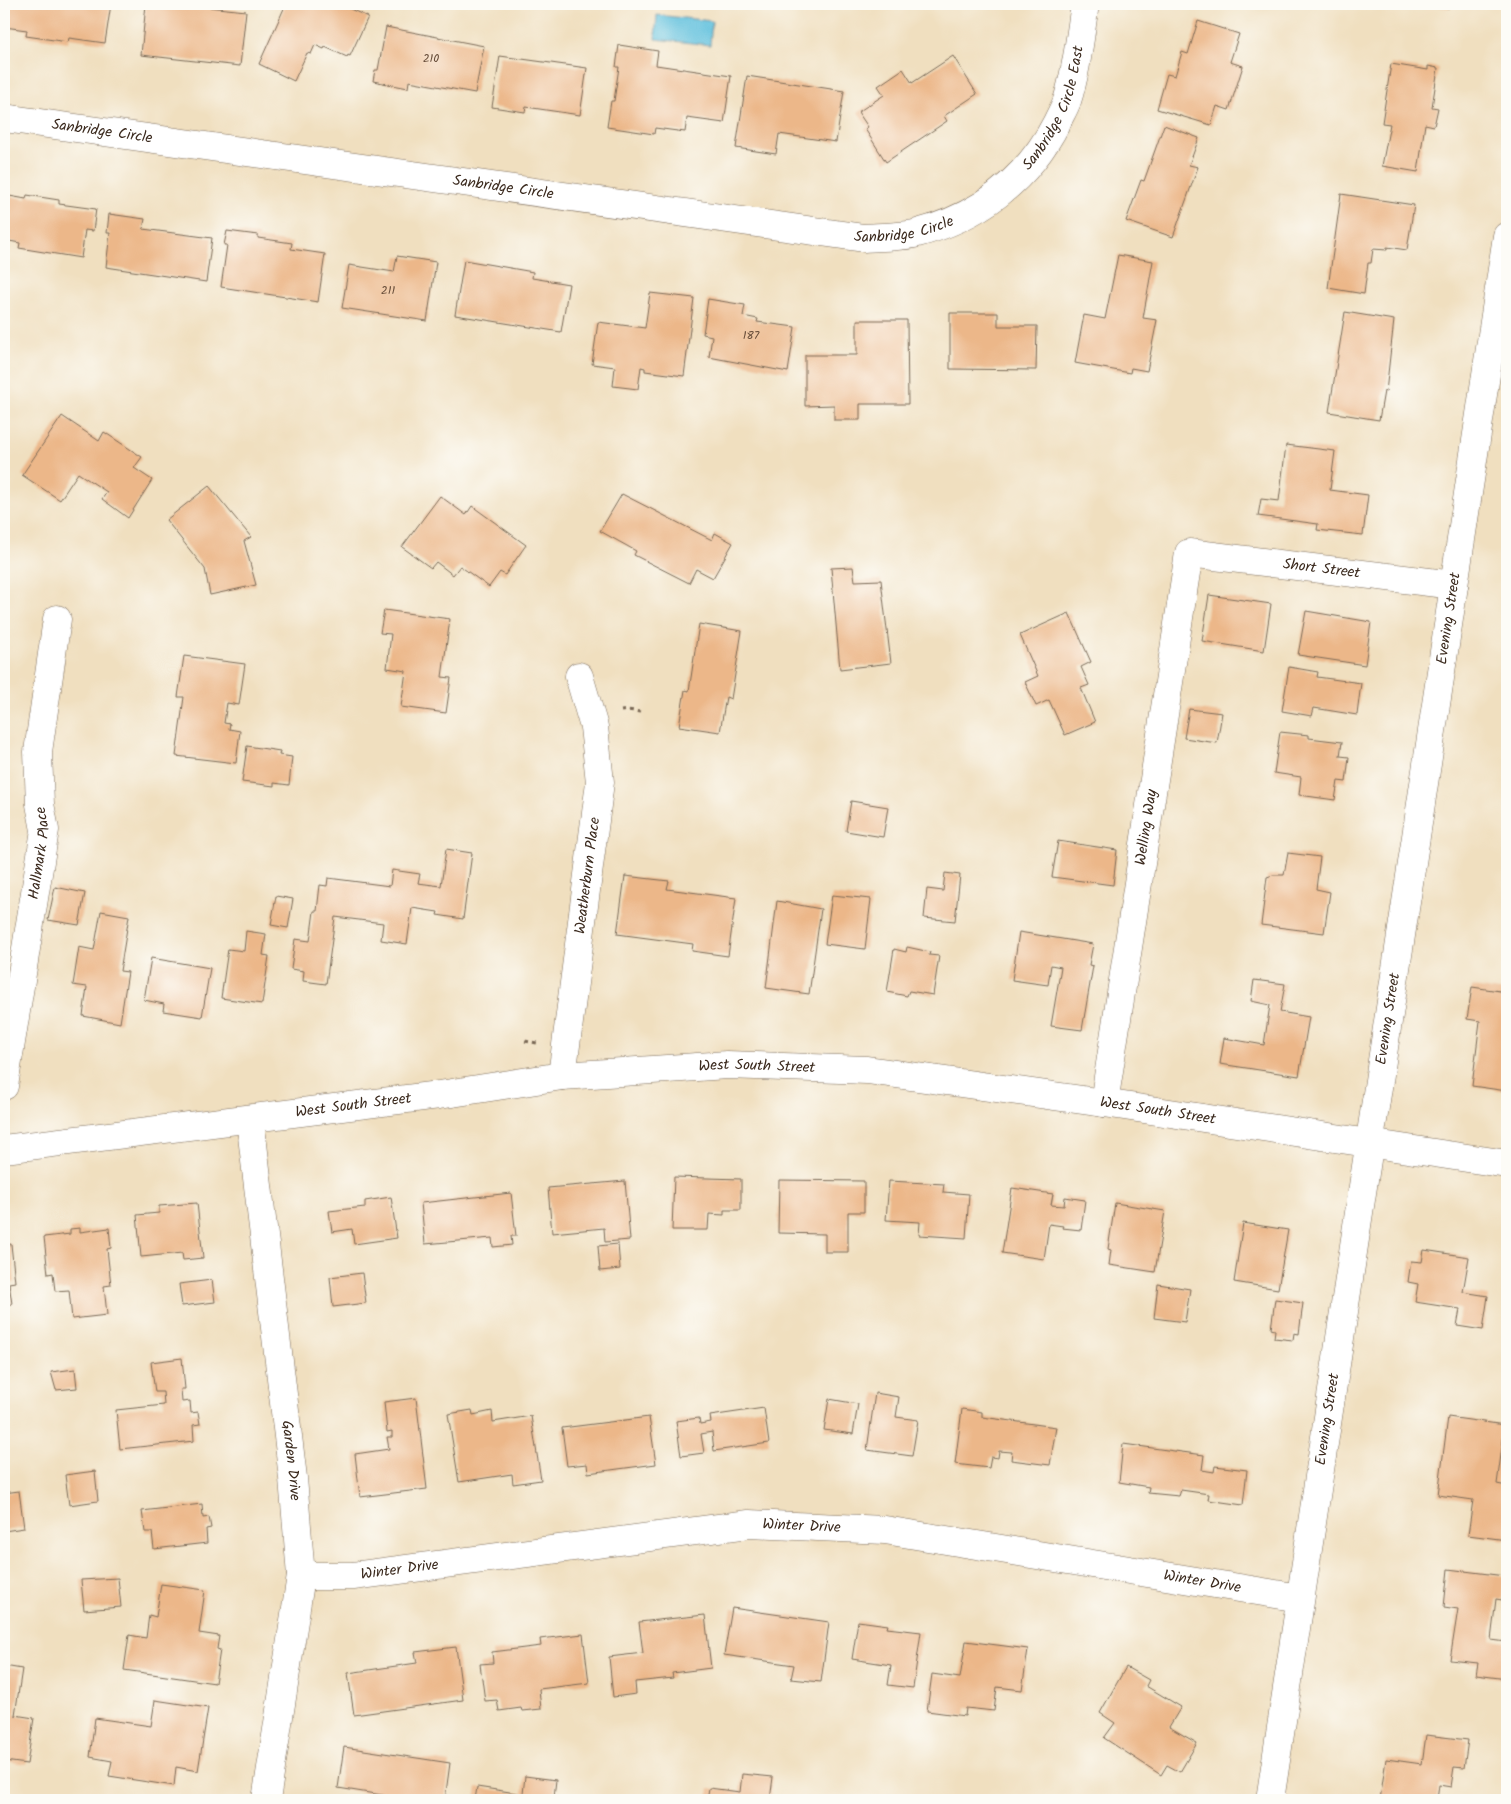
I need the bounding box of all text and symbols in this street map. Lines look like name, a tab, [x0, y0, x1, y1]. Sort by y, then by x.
street label: Sanbridge Circle East	[1017, 44, 1091, 176]
house number: 210	[423, 49, 439, 68]
street label: Sanbridge Circle	[50, 113, 154, 151]
street label: Sanbridge Circle	[451, 169, 555, 207]
street label: Sanbridge Circle	[852, 210, 958, 250]
house number: 211	[381, 281, 395, 300]
house number: 187	[743, 326, 760, 345]
street label: Short Street	[1281, 552, 1362, 586]
street label: Evening Street	[1430, 571, 1468, 666]
street label: Welling Way	[1129, 787, 1164, 867]
street label: Hallmark Place	[22, 804, 57, 901]
street label: Weatherburn Place	[568, 816, 607, 936]
street label: Evening Street	[1370, 971, 1407, 1067]
street label: West South Street	[698, 1053, 816, 1080]
street label: West South Street	[294, 1087, 413, 1125]
street label: West South Street	[1098, 1091, 1218, 1132]
street label: Evening Street	[1309, 1372, 1347, 1467]
street label: Garden Drive	[274, 1419, 307, 1502]
street label: Winter Drive	[762, 1513, 841, 1540]
street label: Winter Drive	[359, 1553, 440, 1587]
street label: Winter Drive	[1162, 1564, 1243, 1600]

